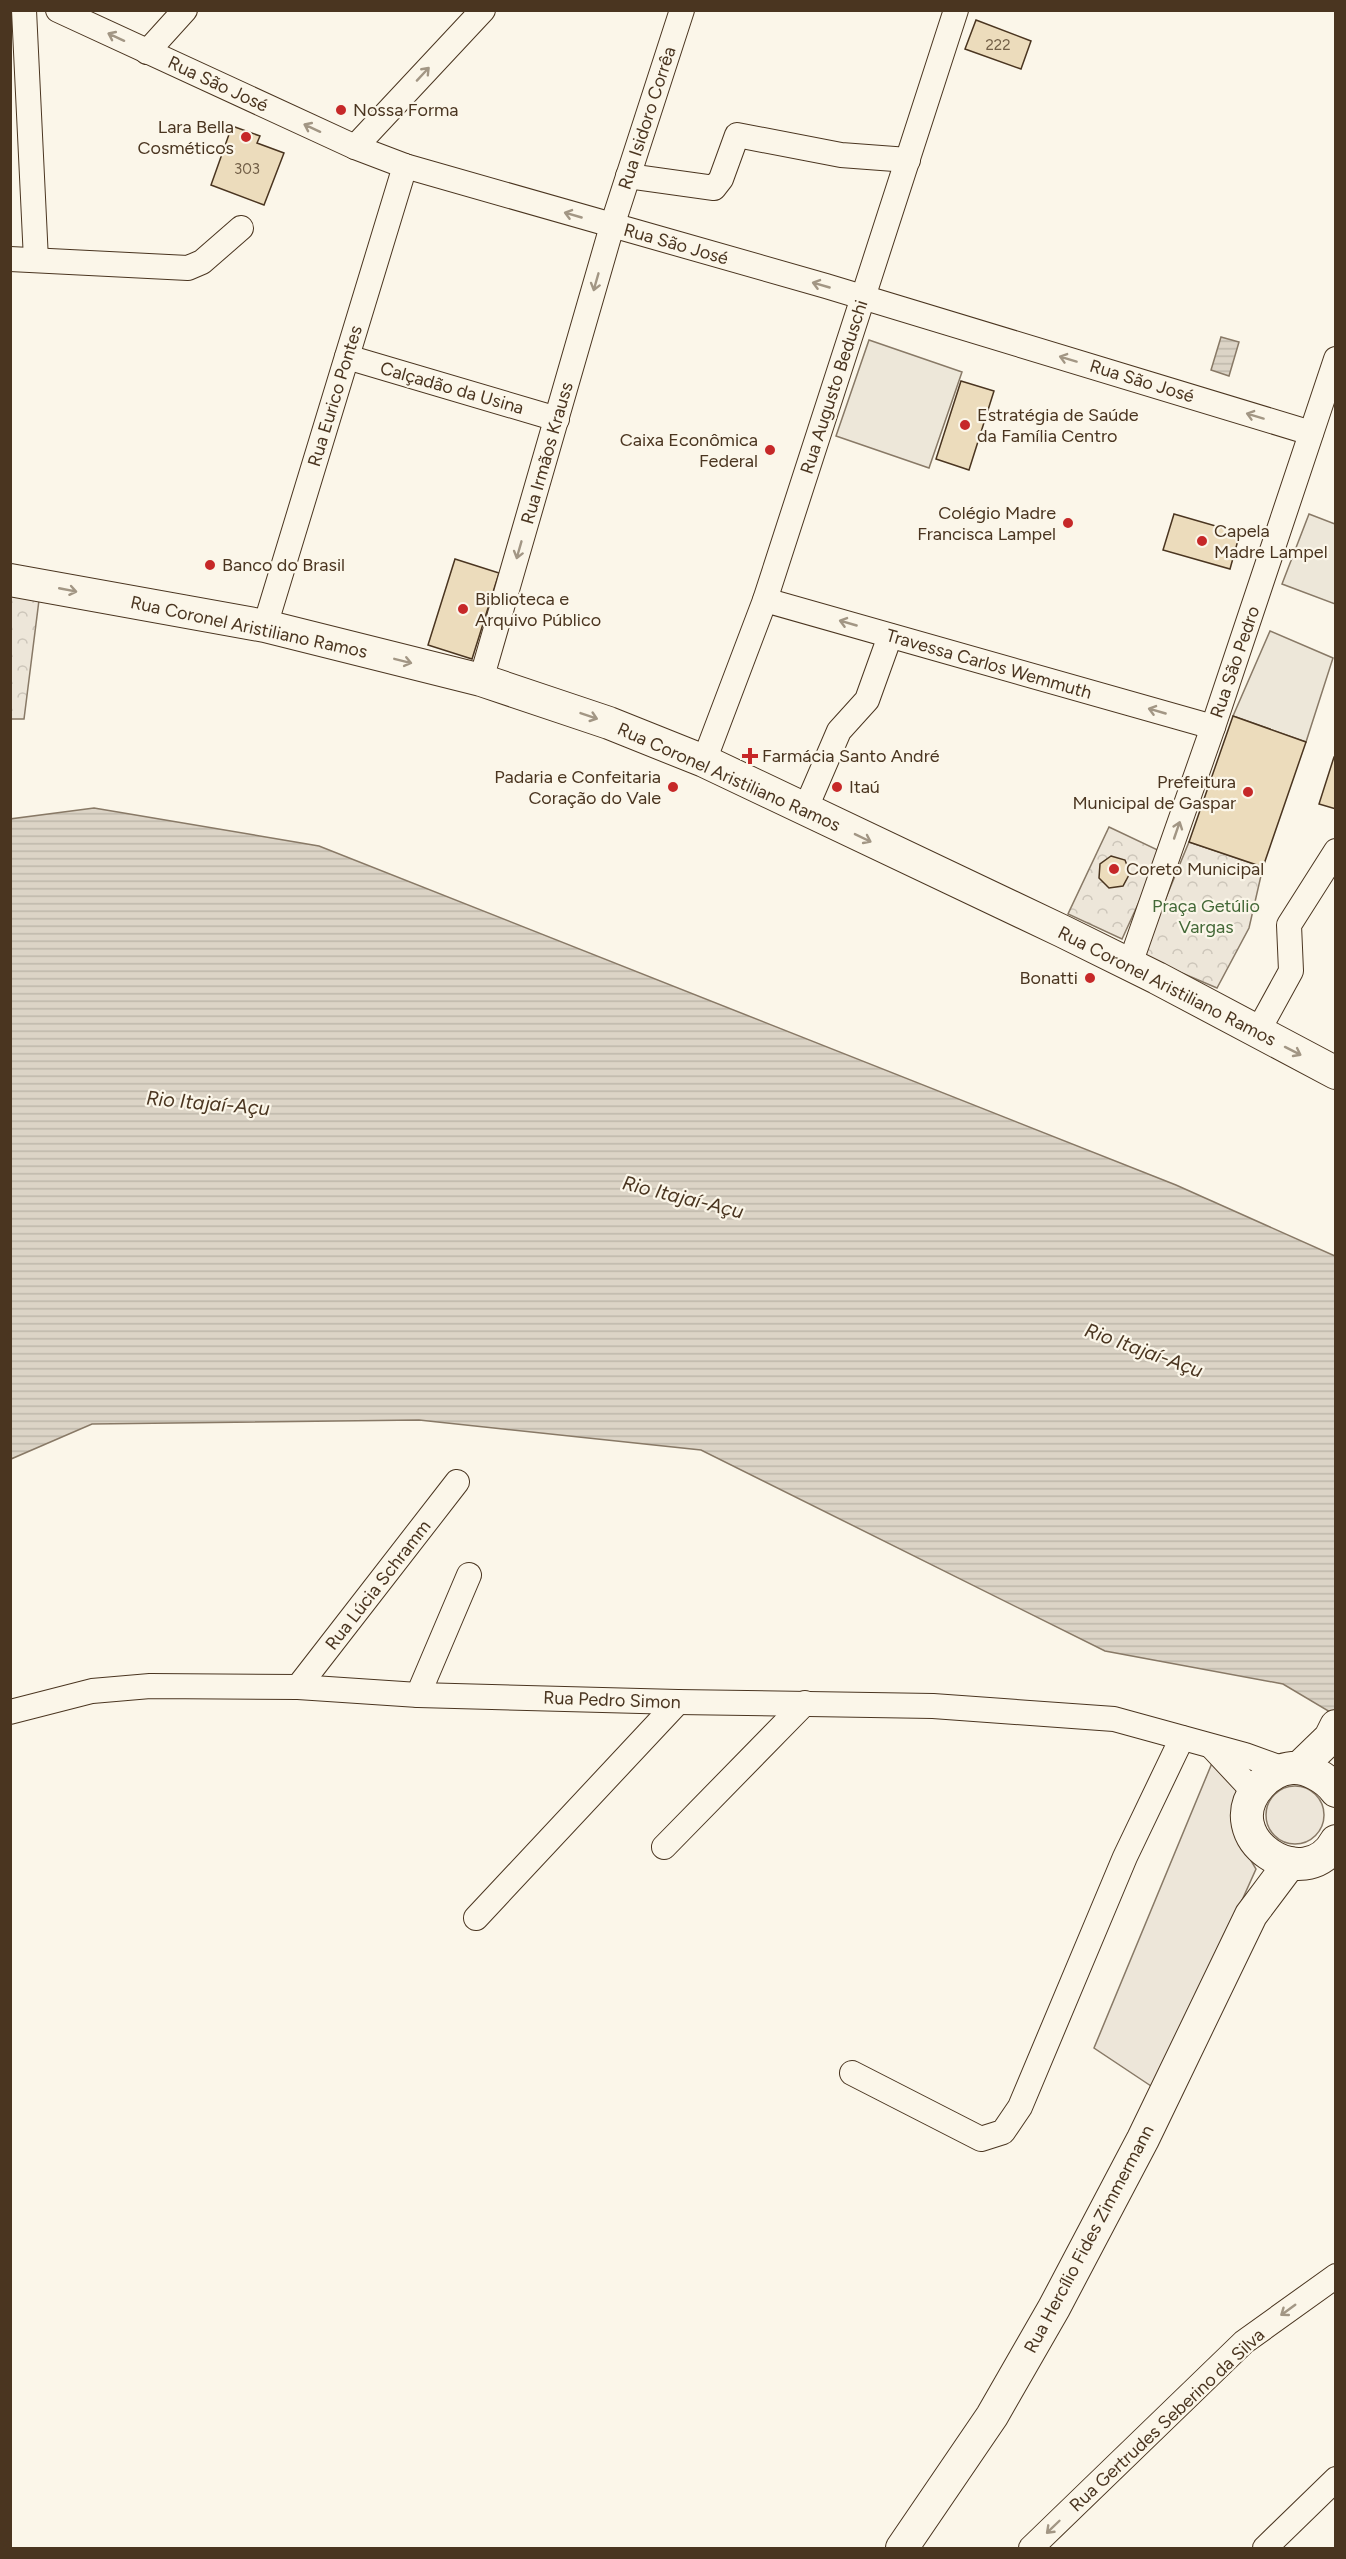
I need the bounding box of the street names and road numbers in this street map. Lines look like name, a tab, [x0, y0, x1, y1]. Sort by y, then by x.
street label: Rua Isidoro Corrêa	[614, 44, 680, 192]
street label: Rua São José	[164, 51, 272, 117]
street label: Rua São José	[621, 219, 731, 269]
street label: Rua Augusto Beduschi	[795, 297, 873, 477]
street label: Rua Eurico Pontes	[303, 323, 367, 469]
street label: Rua São José	[1087, 355, 1197, 407]
street label: Calçadão da Usina	[378, 357, 526, 419]
street label: Rua Irmãos Krauss	[516, 379, 578, 527]
street label: Rua Coronel Aristiliano Ramos	[128, 591, 370, 663]
street label: Rua São Pedro	[1206, 603, 1264, 721]
street label: Travessa Carlos Wemmuth	[884, 624, 1094, 704]
street label: Rua Coronel Aristiliano Ramos	[614, 718, 844, 836]
street label: Rua Coronel Aristiliano Ramos	[1054, 921, 1280, 1051]
street label: Rua Lúcia Schramm	[321, 1516, 435, 1654]
street label: Rua Pedro Simon	[543, 1687, 681, 1713]
street label: Rua Hercílio Fides Zimmermann	[1019, 2121, 1159, 2357]
street label: Rua Gertrudes Seberino da Silva	[1065, 2324, 1269, 2516]

